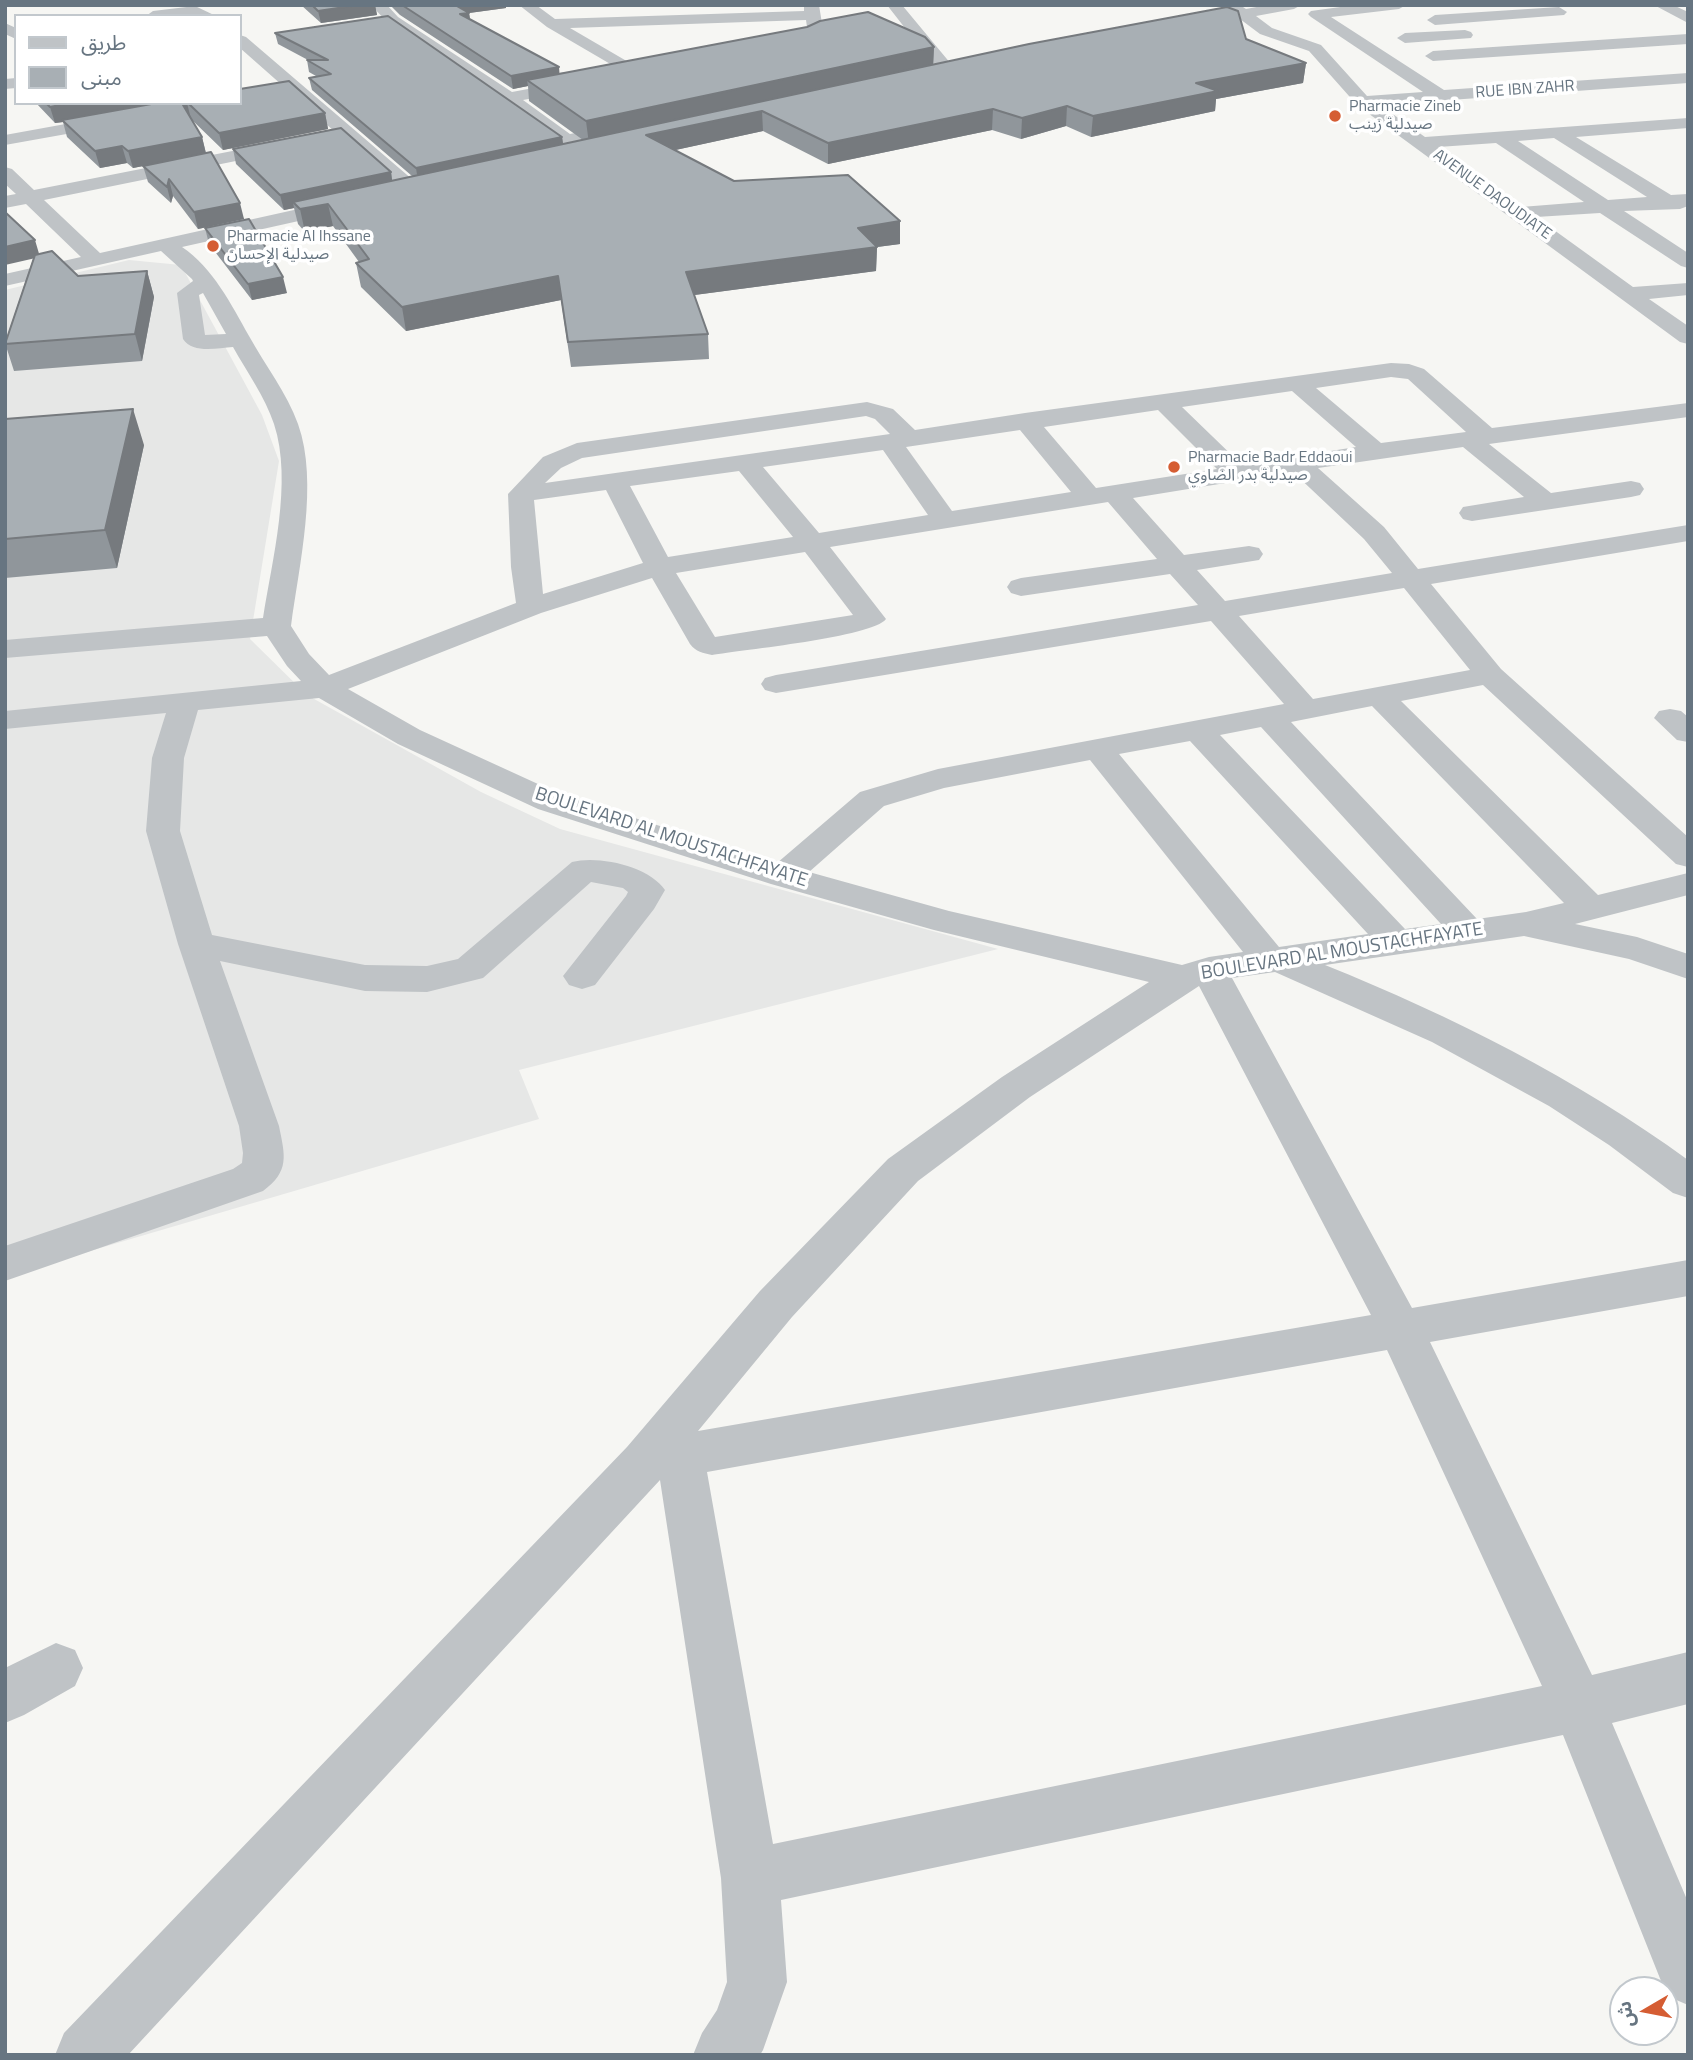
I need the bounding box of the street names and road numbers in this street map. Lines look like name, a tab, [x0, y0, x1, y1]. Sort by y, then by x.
street label: RUE IBN ZAHR	[1475, 77, 1575, 103]
street label: AVENUE DAOUDIATE	[1429, 146, 1555, 244]
street label: BOULEVARD AL MOUSTACHFAYATE	[532, 783, 810, 893]
street label: BOULEVARD AL MOUSTACHFAYATE	[1199, 918, 1485, 986]

